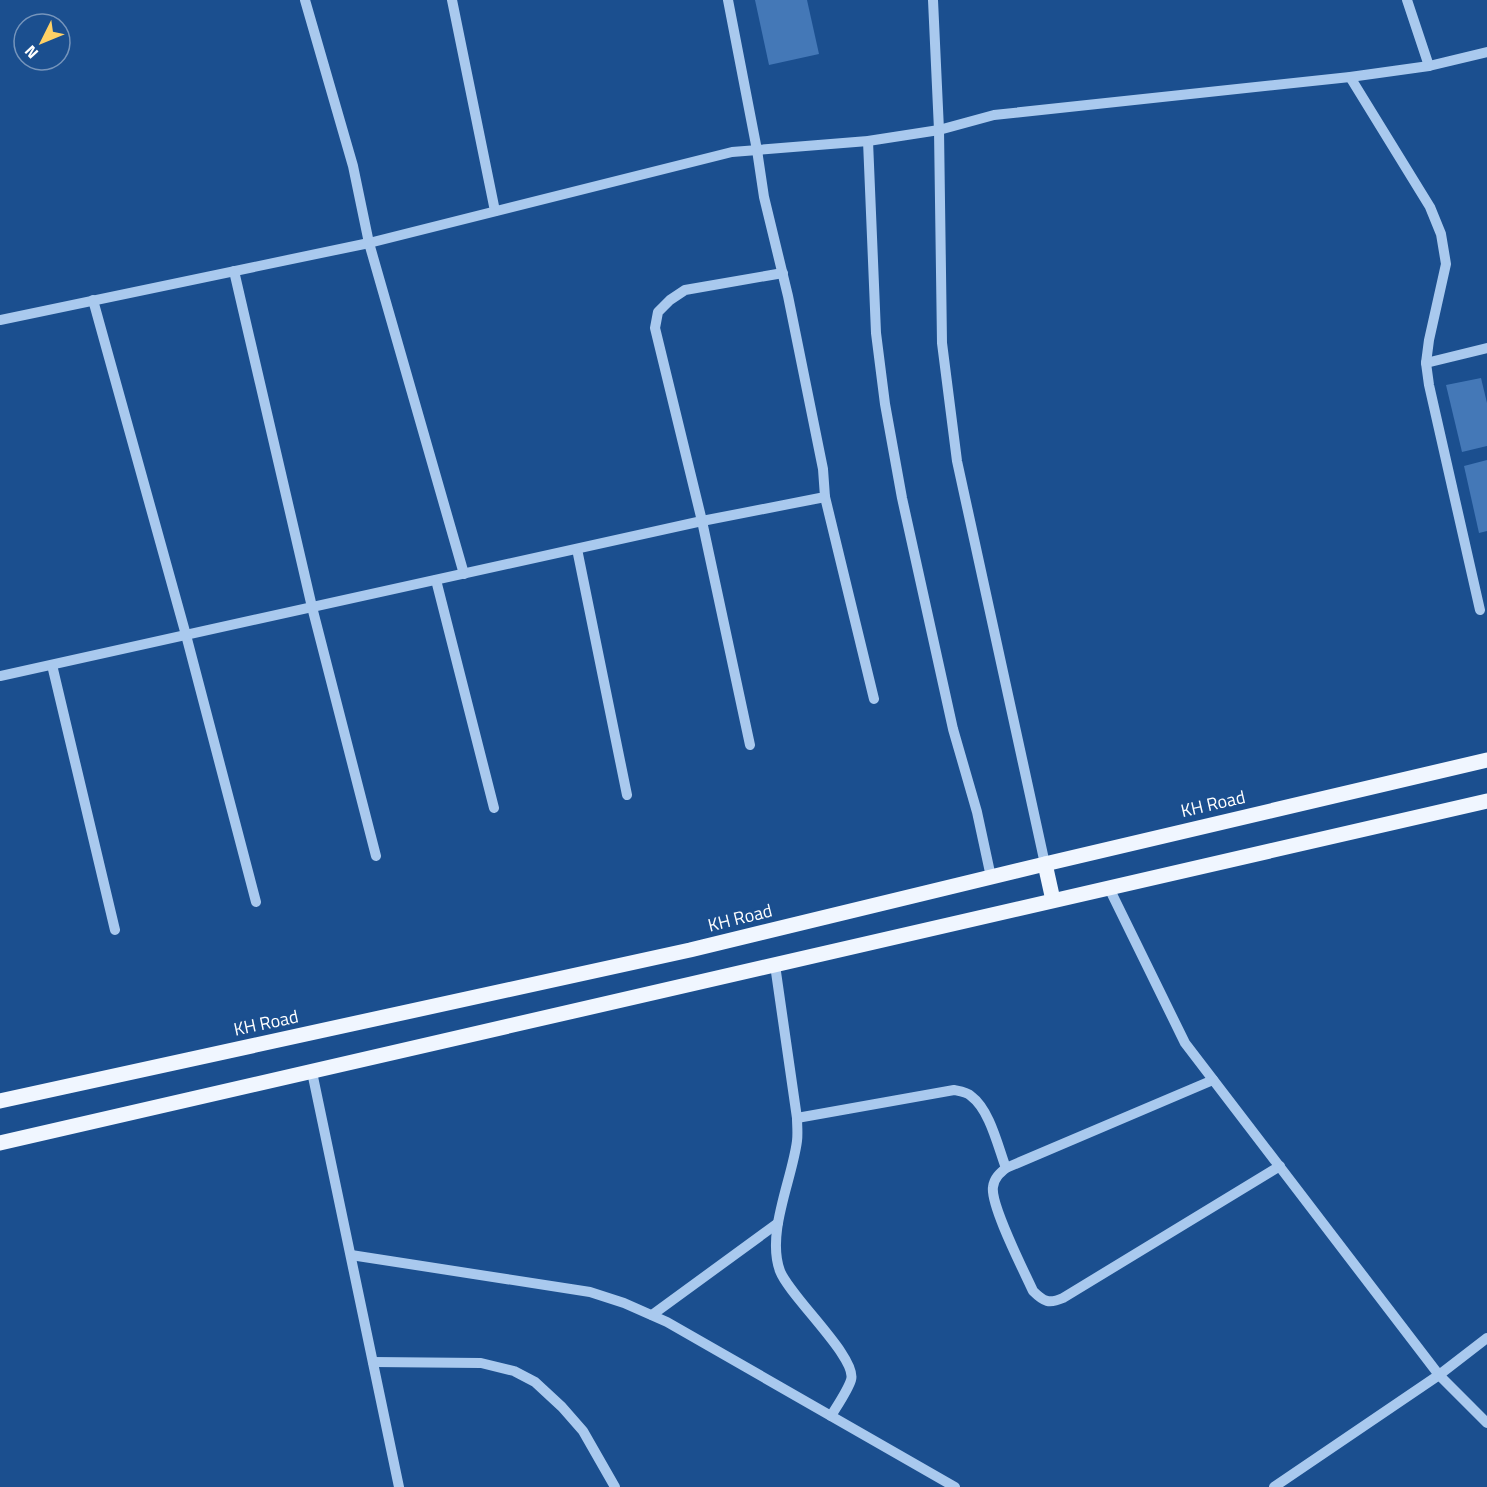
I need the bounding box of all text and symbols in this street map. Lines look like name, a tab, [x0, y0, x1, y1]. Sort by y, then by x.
north arrow	[12, 12, 72, 72]
text: N	[18, 40, 44, 64]
street label: KH Road	[1178, 783, 1248, 824]
street label: KH Road	[705, 897, 775, 939]
street label: KH Road	[231, 1003, 301, 1043]

